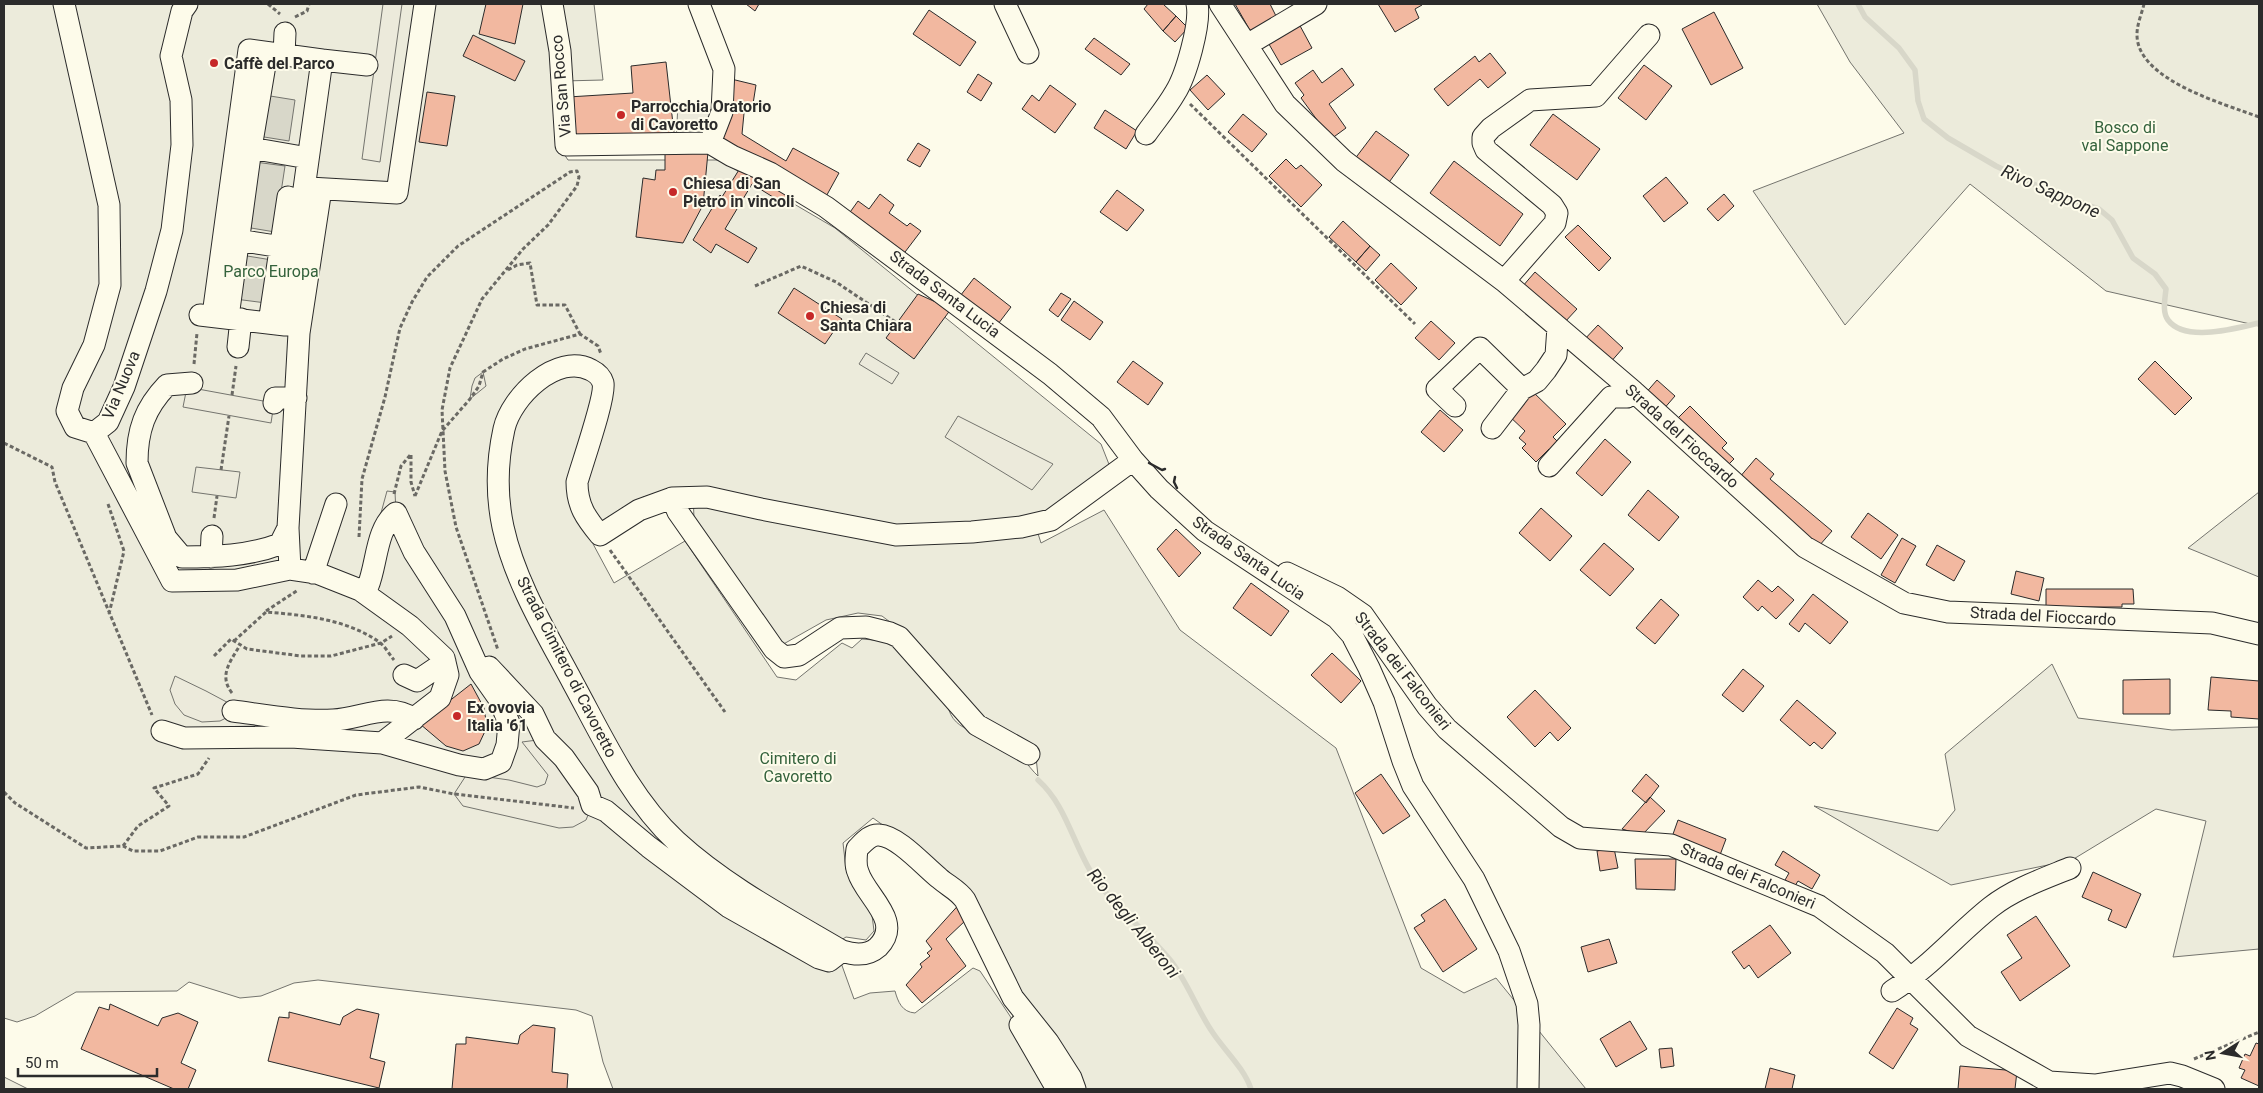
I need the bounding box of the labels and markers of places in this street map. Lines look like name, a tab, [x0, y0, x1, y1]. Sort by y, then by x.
place label: Caffè del Parco	[224, 54, 335, 73]
marker: Caffè del Parco	[208, 57, 220, 69]
place label: Parrocchia Oratorio di Cavoretto	[631, 97, 771, 134]
marker: Parrocchia Oratorio di Cavoretto	[615, 109, 627, 121]
place label: Chiesa di San Pietro in vincoli	[683, 174, 795, 211]
marker: Chiesa di San Pietro in vincoli	[667, 186, 679, 198]
place label: Chiesa di Santa Chiara	[820, 298, 912, 335]
marker: Chiesa di Santa Chiara	[804, 310, 816, 322]
place label: Ex ovovia Italia '61	[467, 698, 535, 735]
marker: Ex ovovia Italia '61	[451, 710, 463, 722]

